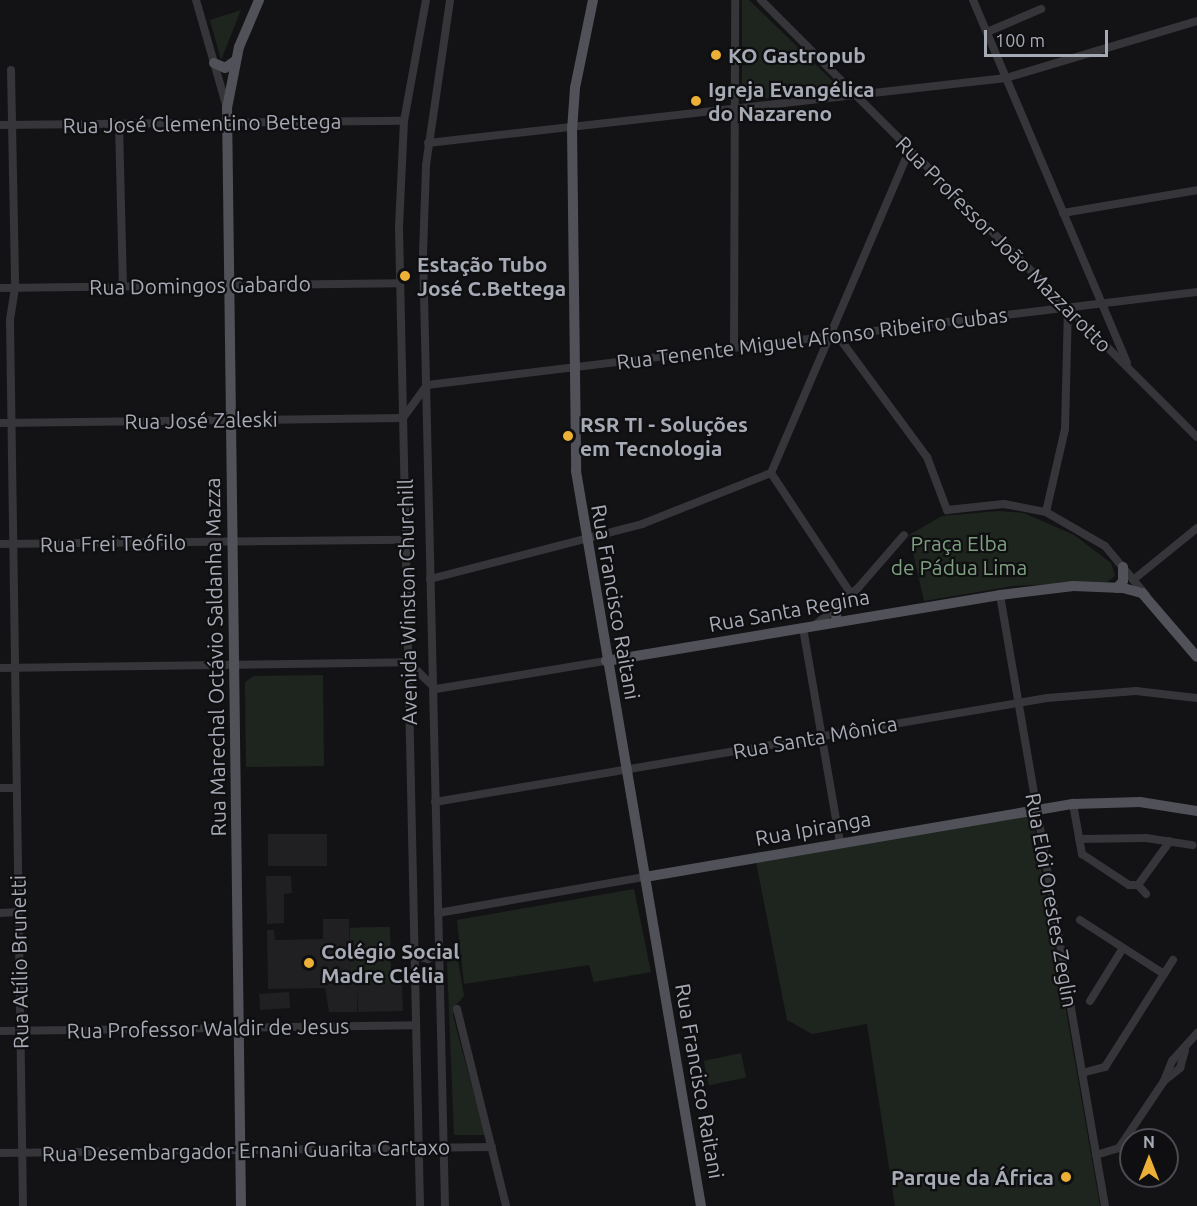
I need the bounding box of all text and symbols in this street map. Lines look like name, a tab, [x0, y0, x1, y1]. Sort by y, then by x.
scale bar	[987, 18, 1112, 56]
text: 100 m	[995, 30, 1045, 50]
place label: KO Gastropub	[728, 42, 866, 68]
marker: KO Gastropub	[709, 48, 723, 62]
place label: Igreja Evangélica do Nazareno	[708, 76, 875, 126]
marker: Igreja Evangélica do Nazareno	[689, 94, 703, 108]
street label: Rua José Clementino Bettega	[62, 108, 342, 138]
street label: Rua Professor João Mazzarotto	[891, 131, 1117, 357]
place label: Estação Tubo José C.Bettega	[417, 251, 566, 301]
marker: Estação Tubo José C.Bettega	[398, 269, 412, 283]
street label: Rua Domingos Gabardo	[89, 270, 311, 300]
street label: Rua Tenente Miguel Afonso Ribeiro Cubas	[615, 302, 1009, 374]
street label: Rua José Zaleski	[124, 406, 278, 434]
place label: RSR TI - Soluções em Tecnologia	[580, 411, 748, 461]
marker: RSR TI - Soluções em Tecnologia	[561, 429, 575, 443]
street label: Rua Marechal Octávio Saldanha Mazza	[199, 477, 231, 837]
street label: Avenida Winston Churchill	[392, 479, 422, 725]
street label: Rua Francisco Raitani	[586, 502, 646, 702]
street label: Rua Frei Teófilo	[40, 529, 186, 557]
park label: Praça Elba de Pádua Lima	[891, 530, 1027, 580]
street label: Rua Santa Regina	[707, 583, 871, 637]
street label: Rua Santa Mônica	[731, 710, 899, 764]
street label: Rua Elói Orestes Zeglin	[1021, 791, 1083, 1009]
street label: Rua Ipiranga	[753, 805, 873, 851]
street label: Rua Atílio Brunetti	[5, 875, 33, 1049]
place label: Colégio Social Madre Clélia	[321, 938, 460, 988]
marker: Colégio Social Madre Clélia	[302, 956, 316, 970]
street label: Rua Francisco Raitani	[670, 981, 730, 1181]
street label: Rua Professor Waldir de Jesus	[67, 1013, 349, 1043]
north arrow	[1119, 1128, 1179, 1188]
text: N	[1143, 1133, 1155, 1151]
street label: Rua Desembargador Ernani Guarita Cartaxo	[42, 1134, 450, 1166]
place label: Parque da África	[891, 1164, 1054, 1190]
marker: Parque da África	[1059, 1170, 1073, 1184]

